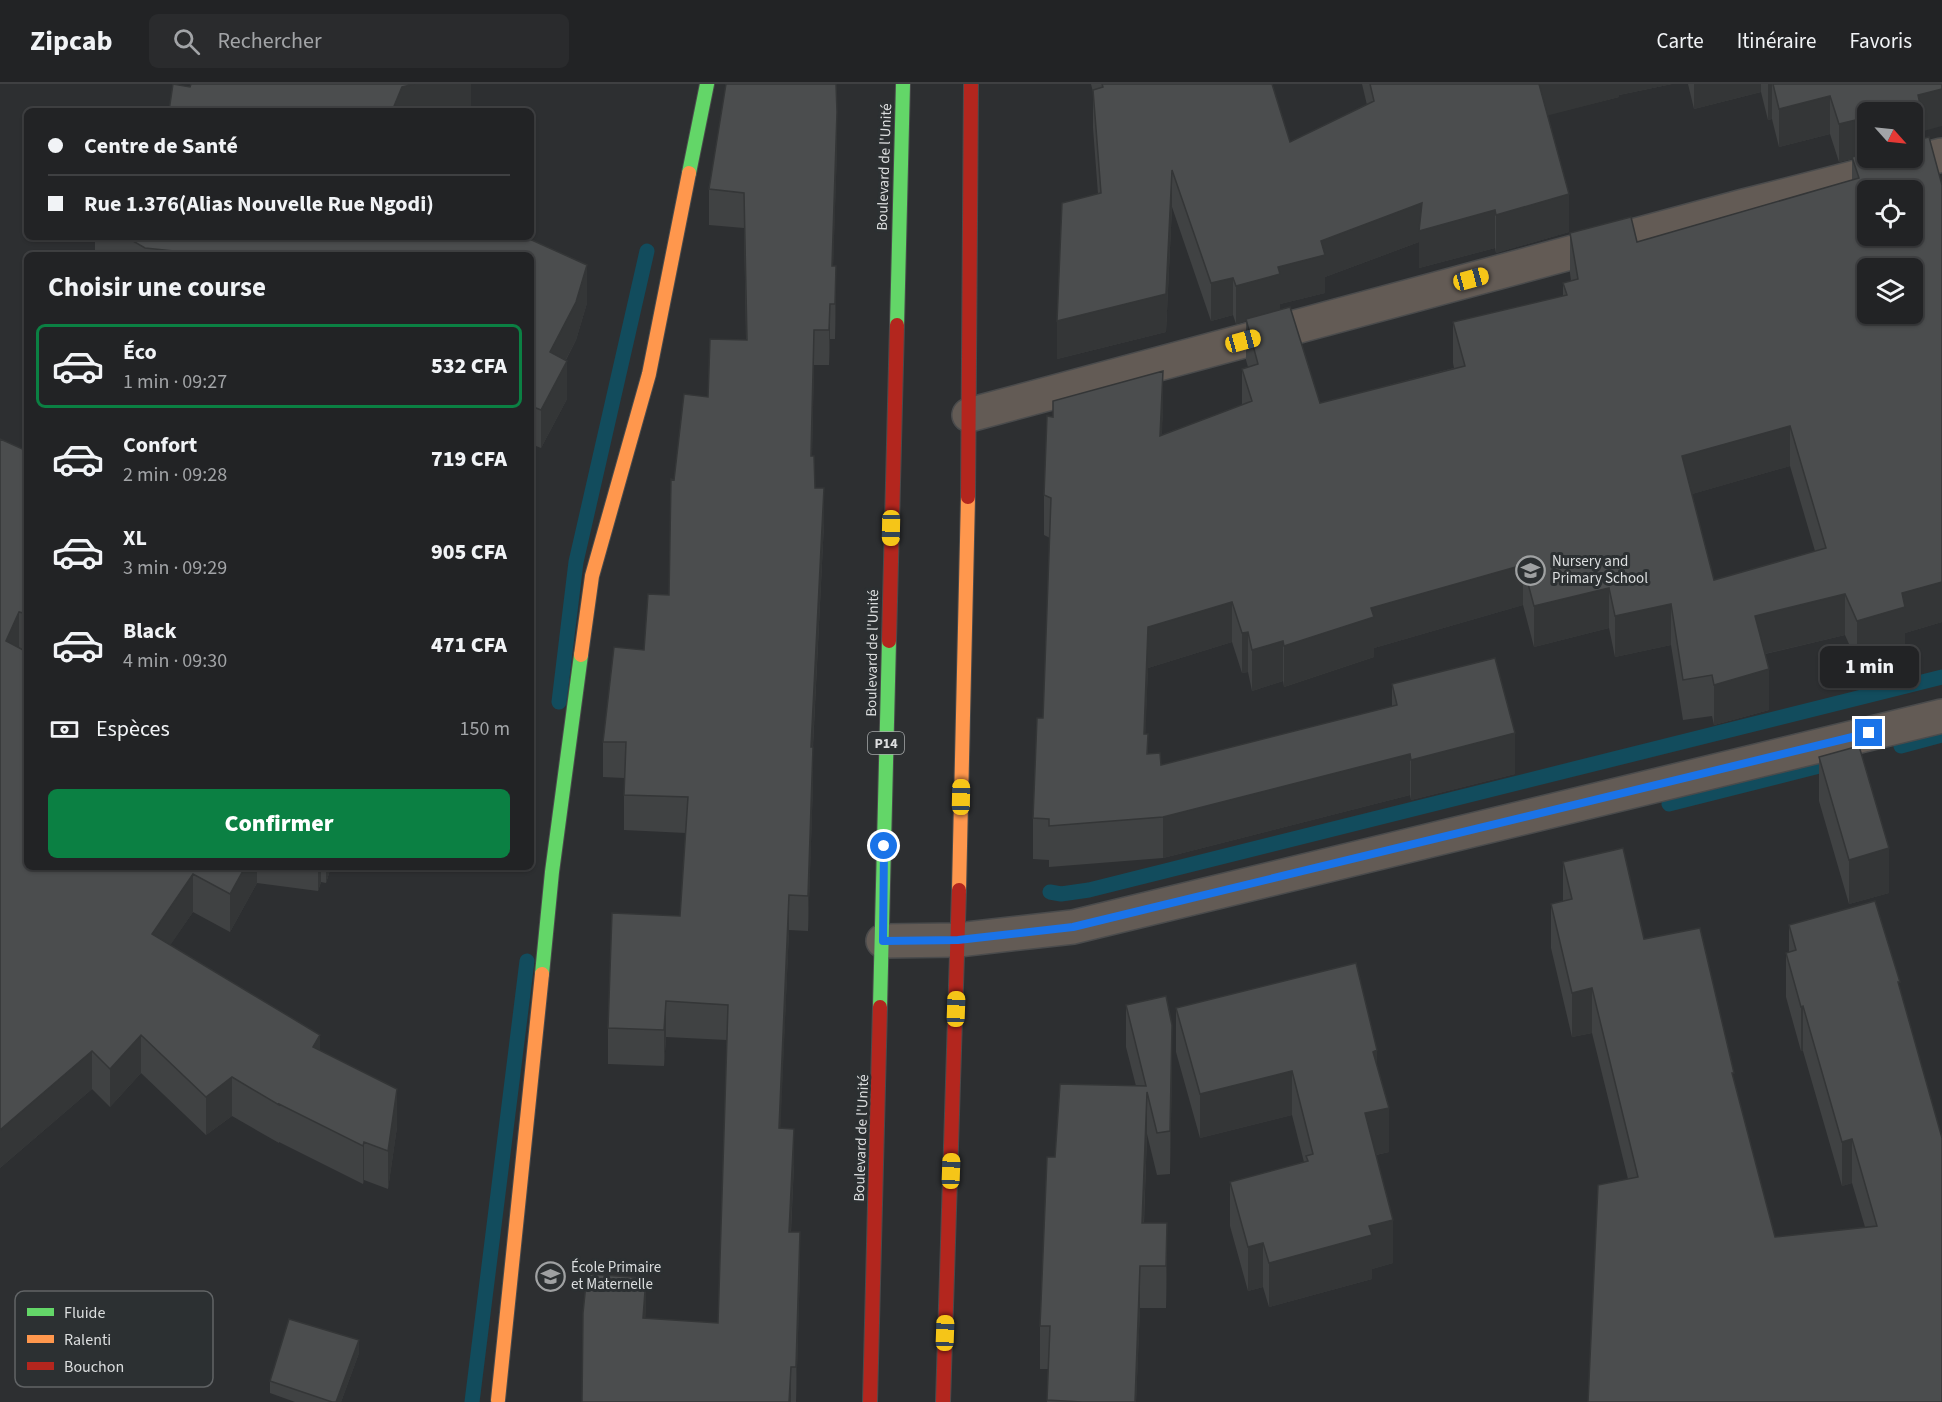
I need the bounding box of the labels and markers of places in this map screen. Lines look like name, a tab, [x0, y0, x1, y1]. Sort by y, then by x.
place label: Nursery and Primary School	[1552, 551, 1648, 589]
school or university icon: Nursery and Primary School	[1515, 554, 1547, 586]
place label: École Primaire et Maternelle	[571, 1257, 661, 1295]
school or university icon: École Primaire et Maternelle	[534, 1260, 566, 1292]

